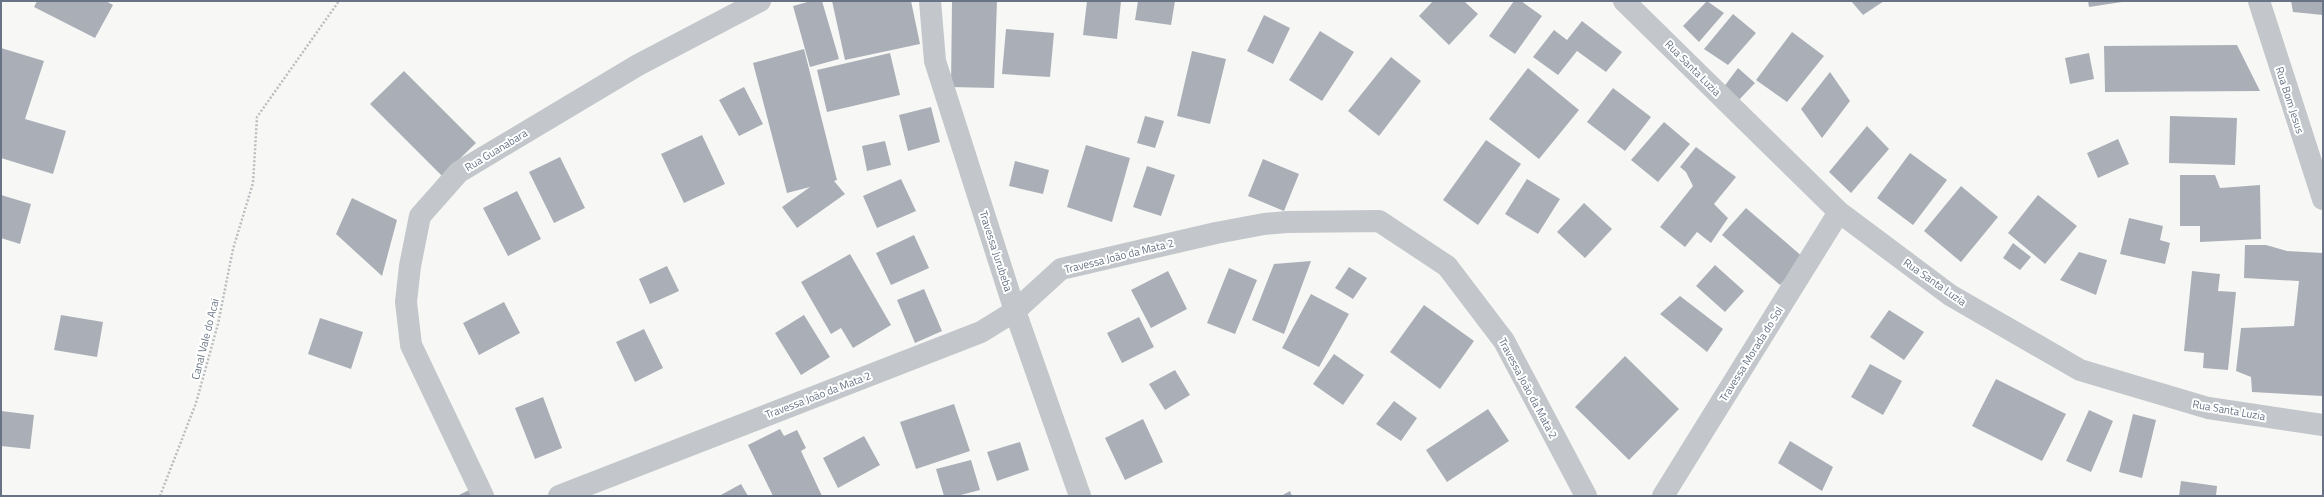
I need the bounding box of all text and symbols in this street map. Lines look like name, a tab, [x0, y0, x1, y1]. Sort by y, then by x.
street label: Rua Santa Luzia	[1661, 36, 1725, 100]
street label: Rua Bom Jesus	[2272, 64, 2308, 136]
street label: Rua Guanabara	[462, 125, 531, 175]
street label: Travessa Jurubeba	[975, 208, 1017, 294]
street label: Travessa João da Mata 2	[1063, 235, 1175, 277]
street label: Rua Santa Luzia	[1900, 254, 1970, 310]
street label: Canal Vale do Acai	[187, 297, 223, 381]
street label: Travessa Morada do Sol	[1715, 303, 1787, 405]
street label: Travessa João da Mata 2	[1495, 335, 1561, 441]
street label: Travessa João da Mata 2	[763, 367, 873, 423]
street label: Rua Santa Luzia	[2191, 396, 2267, 424]

